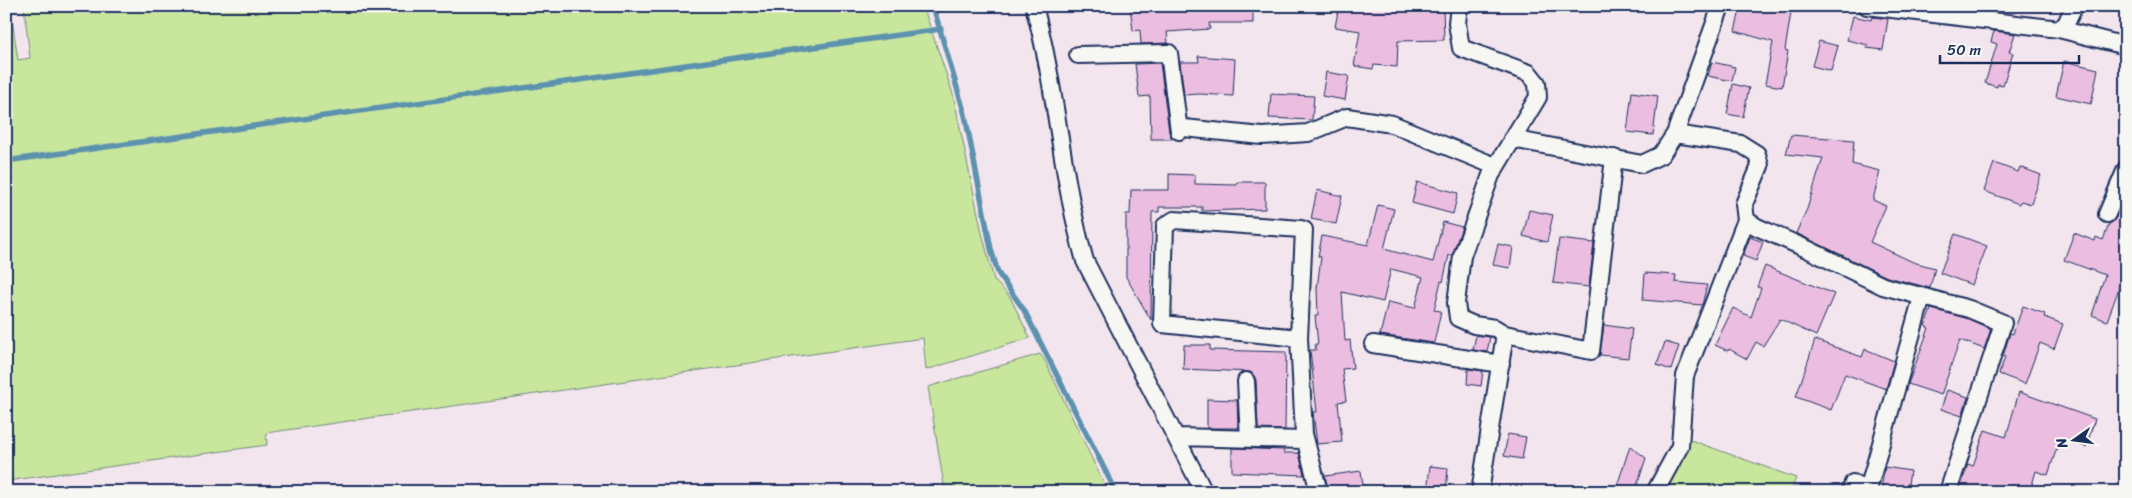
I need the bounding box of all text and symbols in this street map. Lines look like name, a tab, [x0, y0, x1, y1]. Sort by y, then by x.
scale bar	[1940, 32, 2078, 64]
text: 50 m	[1947, 37, 1982, 63]
north arrow	[2050, 416, 2100, 466]
text: N	[2048, 435, 2075, 452]

